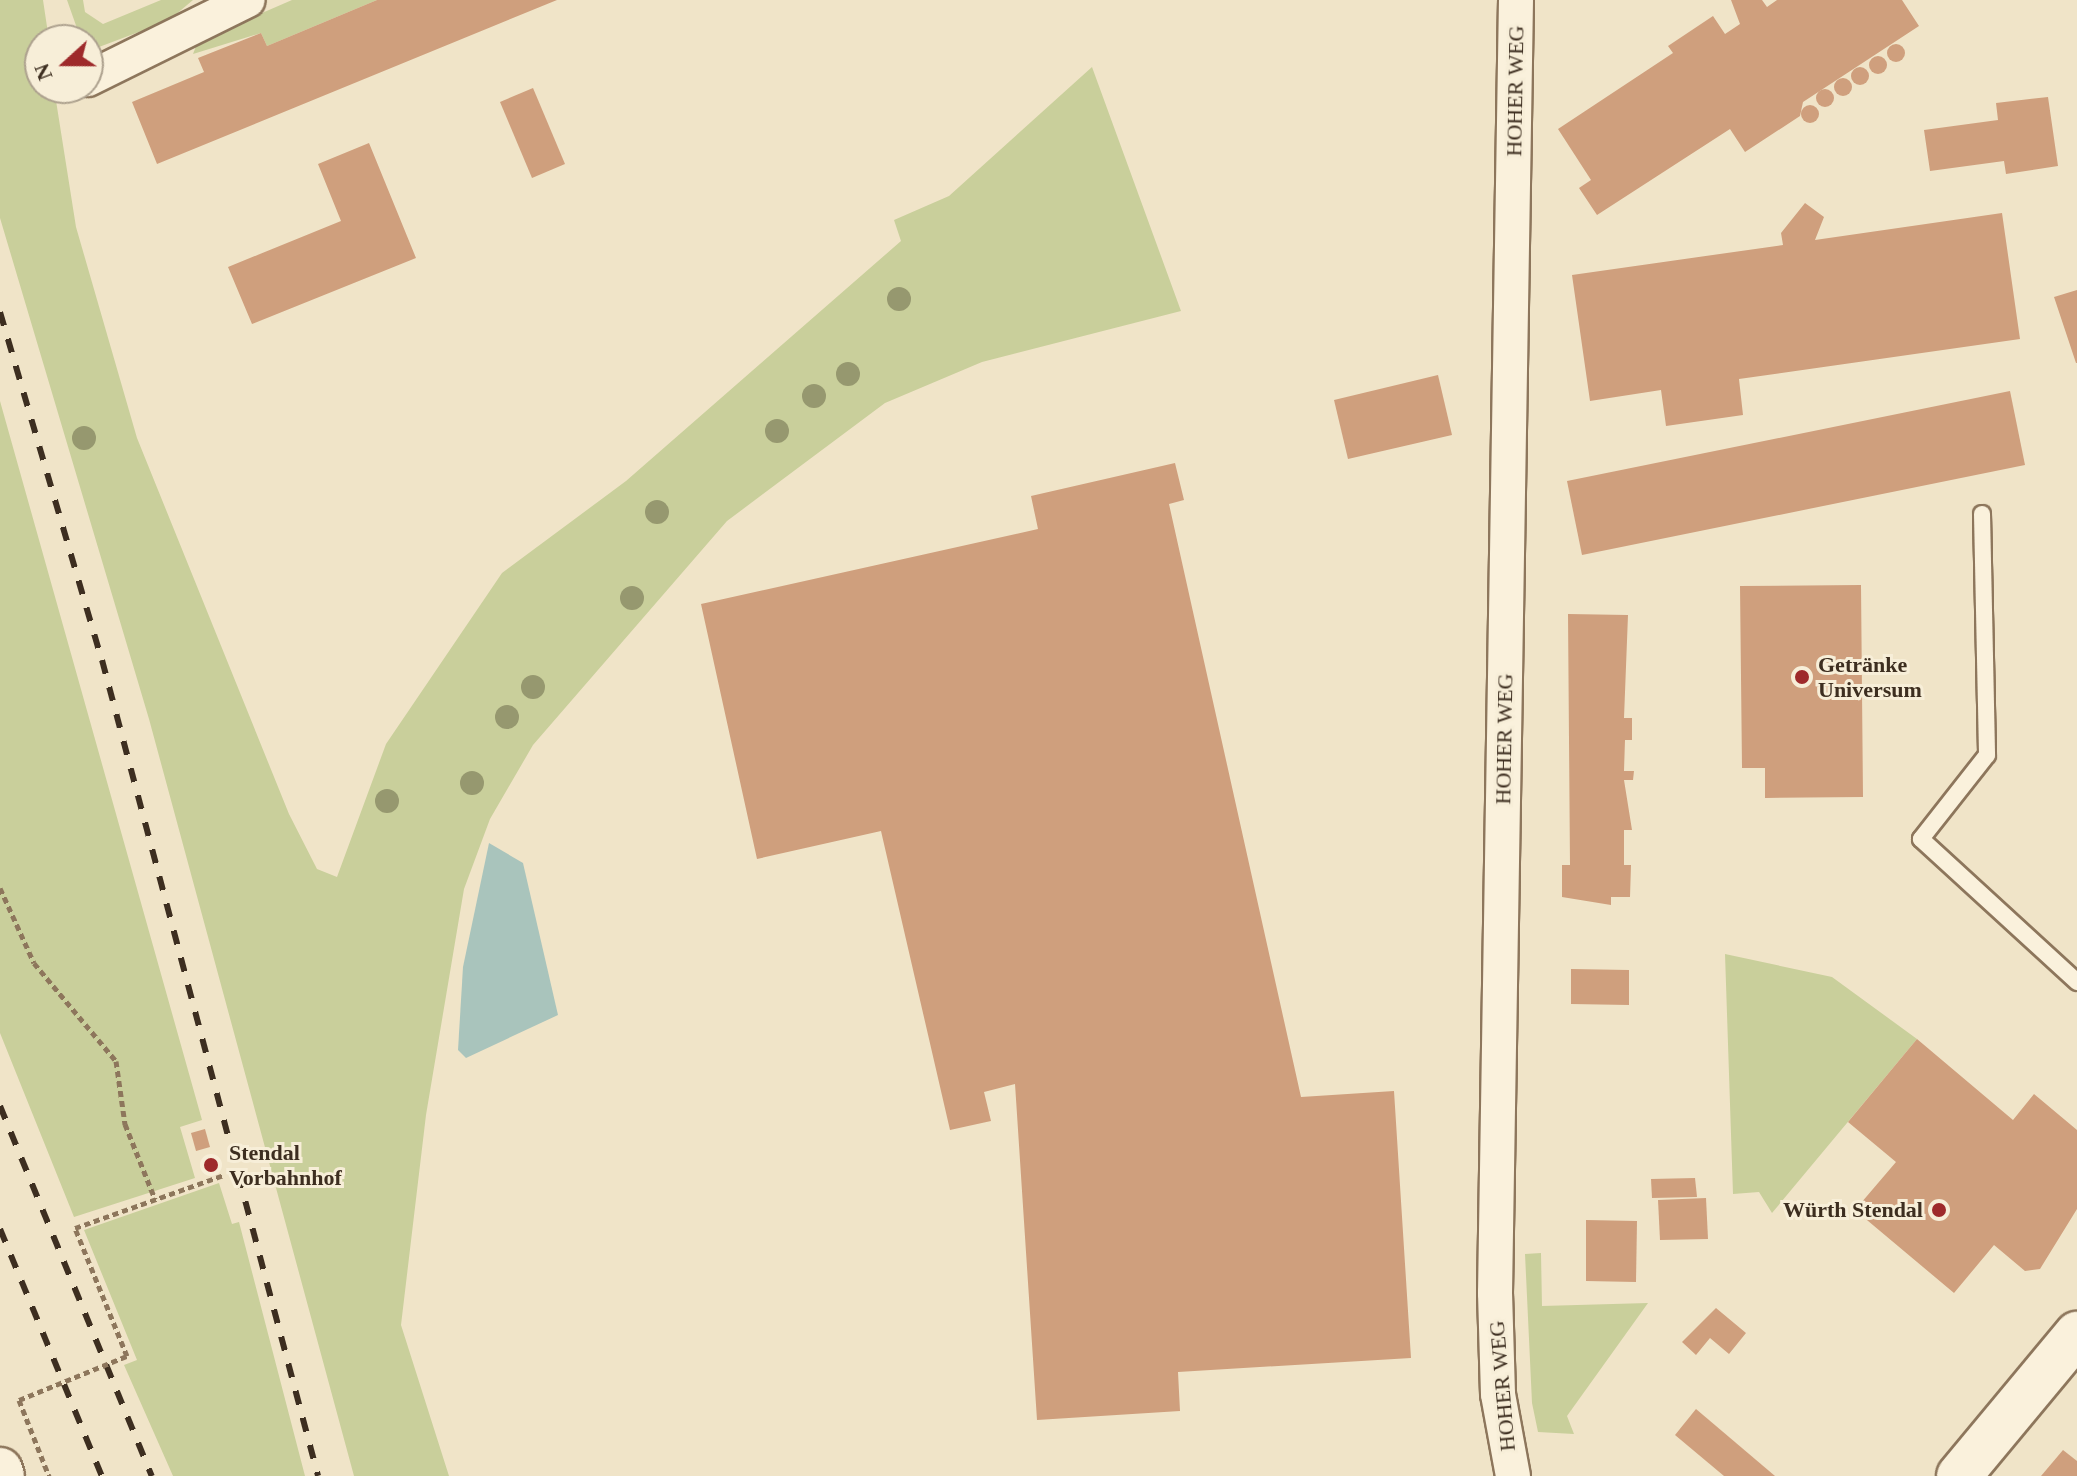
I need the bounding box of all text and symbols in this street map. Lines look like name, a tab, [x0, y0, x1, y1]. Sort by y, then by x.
north arrow	[24, 24, 104, 104]
street label: HOHER WEG	[1501, 25, 1529, 157]
text: N	[28, 60, 58, 84]
place label: Getränke Universum	[1818, 651, 1922, 702]
marker: Getränke Universum	[1793, 668, 1811, 686]
street label: HOHER WEG	[1490, 673, 1518, 805]
place label: Stendal Vorbahnhof	[229, 1139, 342, 1190]
marker: Stendal Vorbahnhof	[200, 1154, 222, 1176]
place label: Würth Stendal	[1783, 1197, 1923, 1223]
marker: Würth Stendal	[1930, 1201, 1948, 1219]
street label: HOHER WEG	[1483, 1319, 1521, 1453]

